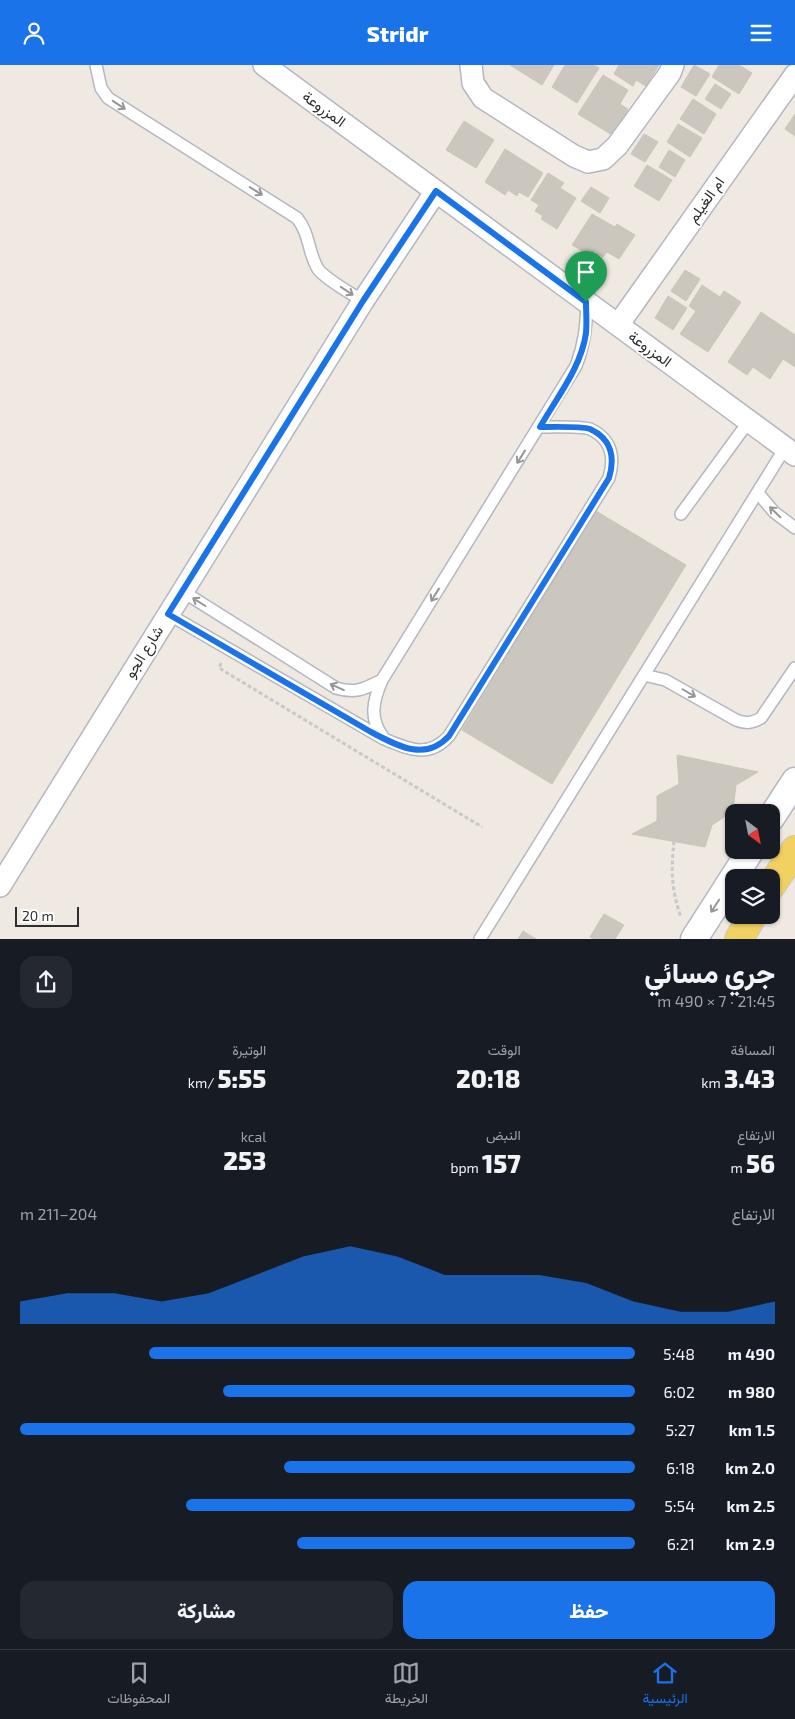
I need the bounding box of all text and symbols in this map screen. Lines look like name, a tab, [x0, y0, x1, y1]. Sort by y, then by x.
icon: person	[20, 19, 48, 47]
icon: menu	[747, 19, 775, 47]
text: Stridr	[367, 20, 428, 46]
street label: المزروعة	[299, 86, 350, 131]
one-way arrow	[111, 100, 125, 110]
street label: ام الغيلم	[683, 173, 729, 227]
one-way arrow	[249, 187, 263, 197]
pin	[565, 251, 607, 302]
icon: arrive	[572, 258, 600, 286]
one-way arrow	[340, 286, 354, 296]
street label: المزروعة	[625, 326, 676, 371]
one-way arrow	[516, 449, 526, 463]
one-way arrow	[769, 506, 781, 518]
one-way arrow	[430, 587, 440, 601]
one-way arrow	[192, 597, 206, 607]
street label: شارع الجو	[120, 622, 169, 683]
one-way arrow	[330, 682, 345, 692]
one-way arrow	[681, 688, 696, 698]
north arrow	[725, 804, 780, 859]
map controls	[725, 804, 780, 924]
button: layers	[725, 869, 780, 924]
one-way arrow	[710, 898, 720, 912]
scale bar	[15, 904, 79, 927]
text: 20 m	[22, 907, 54, 924]
text: جري مسائي	[644, 955, 775, 989]
button: share	[20, 956, 72, 1008]
text: 21:45 · 7 × 490 m	[657, 991, 775, 1010]
text: الوتيرة	[232, 1041, 266, 1058]
text: الوقت	[488, 1041, 521, 1058]
text: المسافة	[731, 1041, 775, 1058]
text: 5:55	[218, 1063, 266, 1093]
text: 20:18	[456, 1063, 521, 1093]
text: 3.43	[724, 1063, 775, 1093]
text: /km	[188, 1074, 218, 1091]
text: km	[701, 1074, 724, 1091]
text: النبض	[486, 1126, 521, 1143]
text: الارتفاع	[737, 1126, 775, 1143]
text: kcal	[241, 1128, 266, 1145]
text: 253	[223, 1145, 266, 1175]
text: 157	[482, 1148, 521, 1178]
text: 56	[746, 1148, 775, 1178]
text: bpm	[450, 1159, 482, 1176]
text: m	[731, 1159, 746, 1176]
text: 204–211 m	[20, 1204, 97, 1223]
text: الارتفاع	[732, 1204, 775, 1223]
text: 5:48	[663, 1344, 695, 1363]
text: 490 m	[728, 1344, 775, 1363]
text: 6:02	[663, 1382, 695, 1401]
text: 980 m	[728, 1382, 775, 1401]
text: 5:27	[665, 1420, 695, 1439]
text: 1.5 km	[729, 1420, 775, 1439]
text: 6:18	[666, 1458, 695, 1477]
text: 2.0 km	[725, 1458, 775, 1477]
text: 5:54	[664, 1496, 695, 1515]
text: 2.5 km	[726, 1496, 775, 1515]
text: 6:21	[667, 1534, 695, 1553]
text: 2.9 km	[726, 1534, 775, 1553]
button: مشاركة	[20, 1581, 393, 1639]
button: حفظ	[403, 1581, 775, 1639]
tab: المحفوظات	[107, 1659, 170, 1711]
tab: الخريطة	[385, 1659, 428, 1711]
tab: الرئيسية	[643, 1659, 688, 1711]

